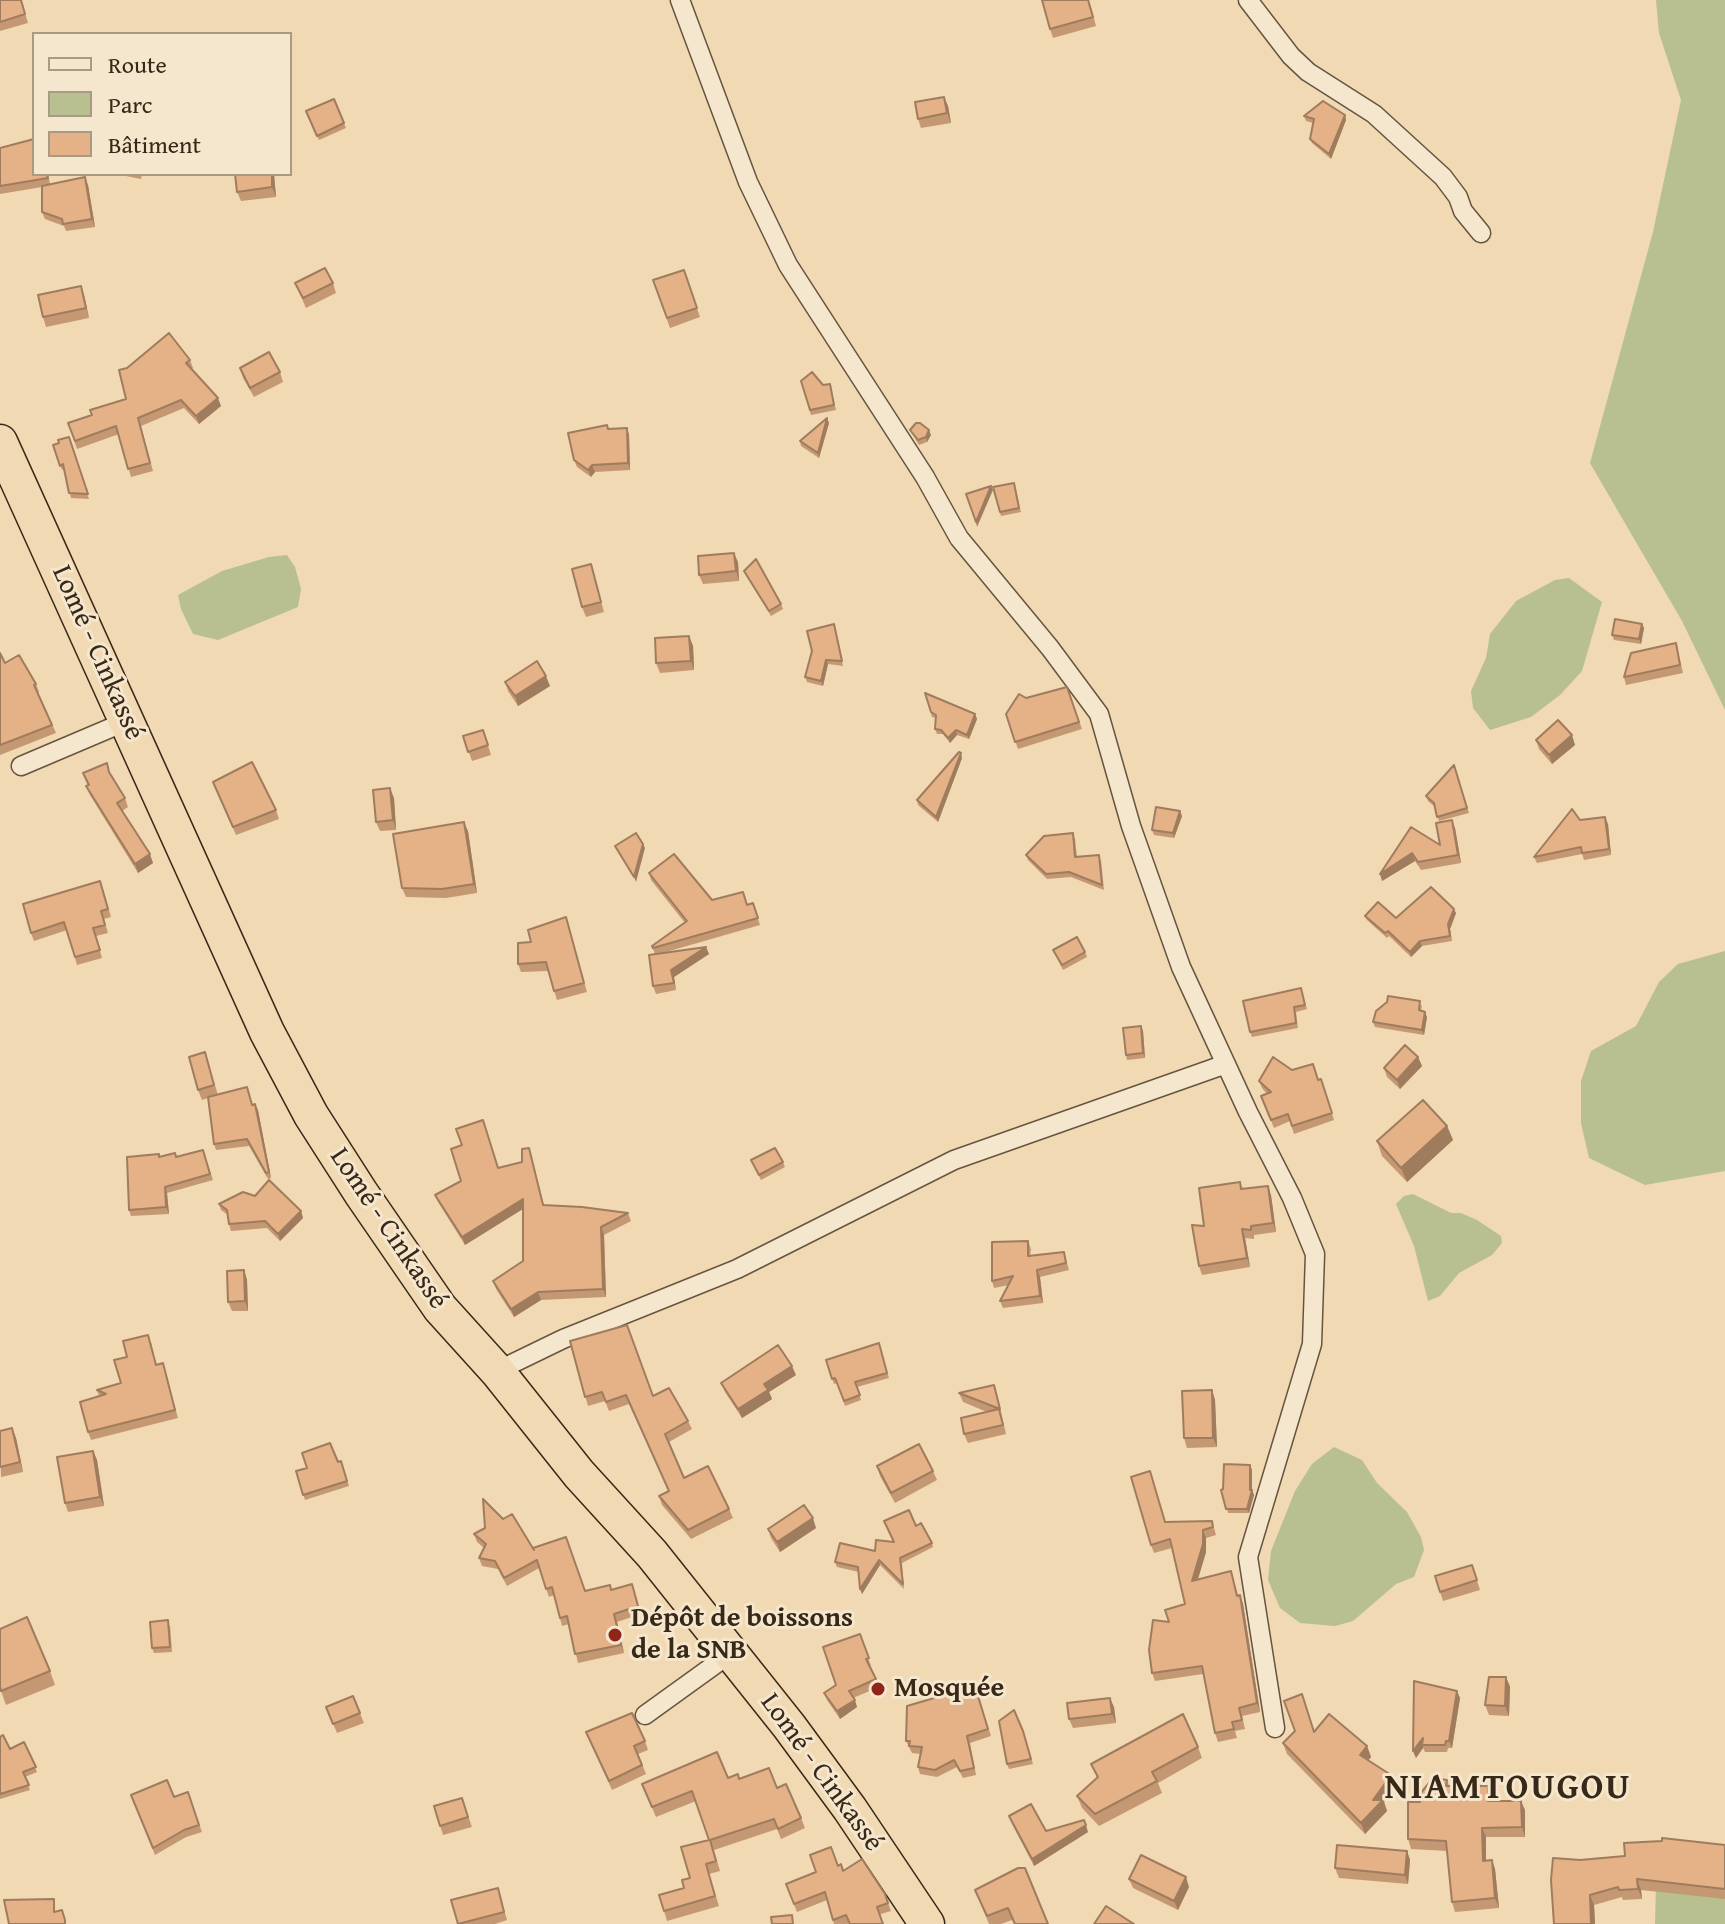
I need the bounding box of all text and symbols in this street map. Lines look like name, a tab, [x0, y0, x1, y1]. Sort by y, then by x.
legend	[32, 32, 292, 176]
text: Route	[108, 47, 167, 82]
text: Parc	[108, 87, 152, 122]
text: Bâtiment	[108, 127, 201, 162]
street label: Lomé - Cinkassé	[44, 561, 150, 745]
street label: Lomé - Cinkassé	[322, 1142, 454, 1316]
place label: Dépôt de boissons de la SNB	[631, 1602, 853, 1668]
marker: Dépôt de boissons de la SNB	[606, 1626, 624, 1644]
place label: Mosquée	[894, 1672, 1004, 1706]
marker: Mosquée	[869, 1680, 887, 1698]
street label: Lomé - Cinkassé	[752, 1687, 890, 1859]
district label: NIAMTOUGOU	[1384, 1767, 1632, 1811]

